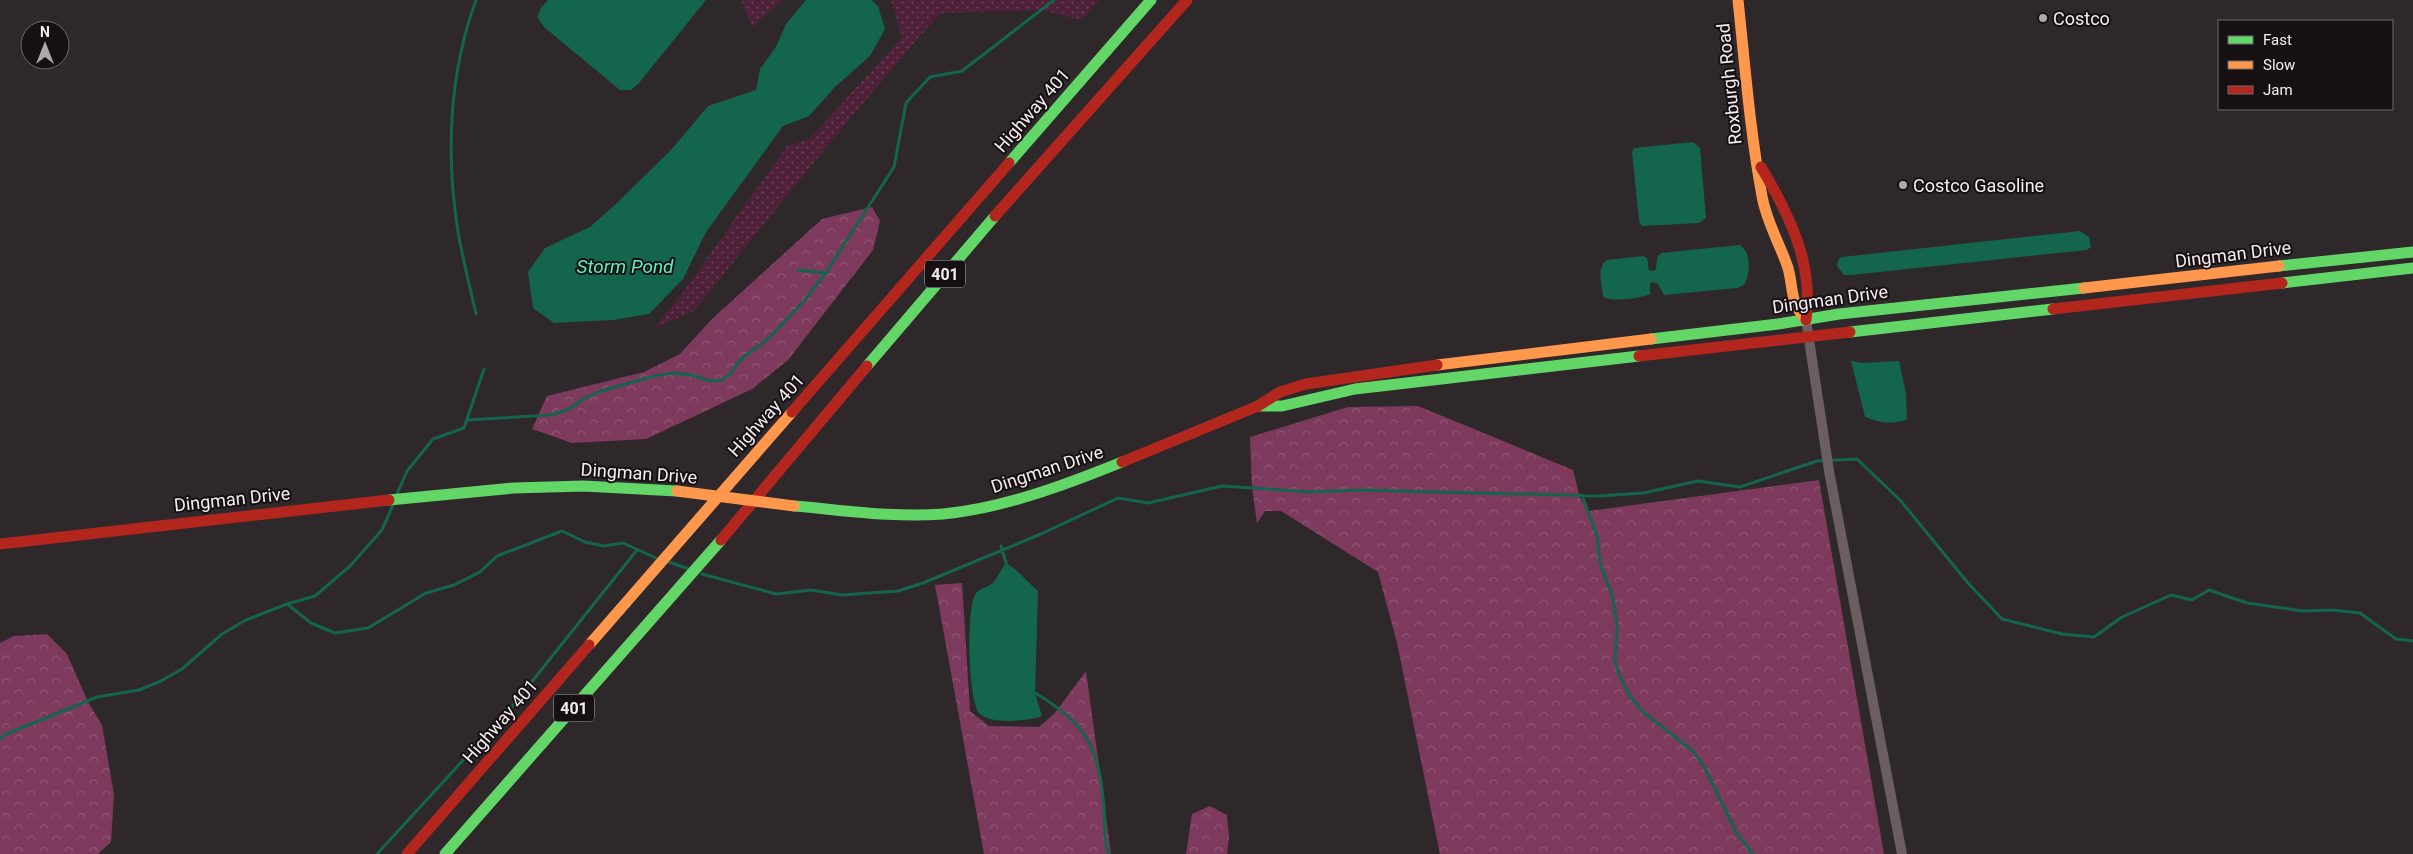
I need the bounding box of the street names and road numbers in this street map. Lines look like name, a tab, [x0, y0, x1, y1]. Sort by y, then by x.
street label: Roxburgh Road	[1712, 22, 1746, 146]
street label: Highway 401	[990, 64, 1074, 156]
street label: Dingman Drive	[2174, 236, 2292, 272]
road number: 401	[925, 260, 965, 288]
street label: Dingman Drive	[1771, 280, 1889, 318]
street label: Highway 401	[723, 369, 809, 461]
street label: Dingman Drive	[988, 441, 1106, 497]
street label: Dingman Drive	[580, 458, 698, 488]
street label: Dingman Drive	[173, 482, 291, 516]
street label: Highway 401	[458, 675, 542, 767]
road number: 401	[554, 694, 594, 721]

